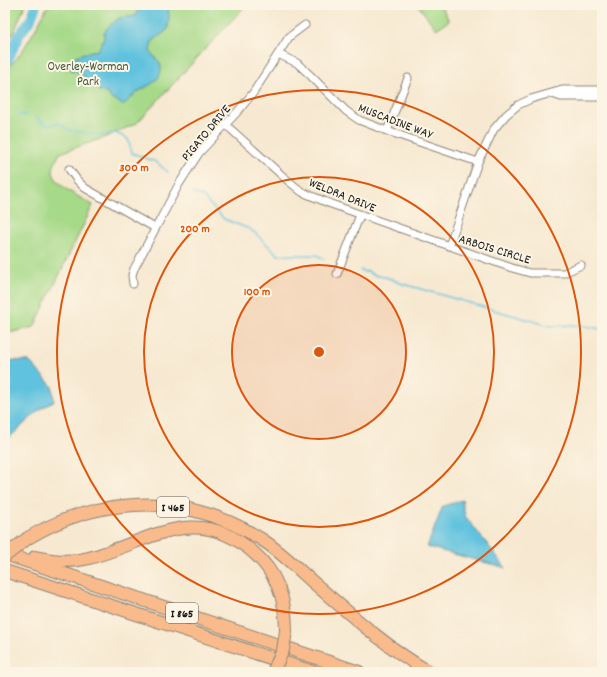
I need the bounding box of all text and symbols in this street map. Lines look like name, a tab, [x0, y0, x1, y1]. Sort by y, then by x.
park label: Overley-Worman Park	[47, 58, 129, 92]
street label: MUSCADINE WAY	[355, 99, 436, 146]
street label: PIGATO DRIVE	[178, 101, 236, 166]
text: 300 m	[119, 160, 149, 177]
street label: WELDRA DRIVE	[306, 174, 379, 218]
text: 200 m	[180, 221, 210, 238]
street label: ARBOIS CIRCLE	[456, 230, 533, 270]
text: 100 m	[244, 284, 270, 301]
centre of rings	[312, 345, 326, 359]
road number: I 465	[157, 497, 189, 517]
road number: I 865	[166, 603, 198, 623]

